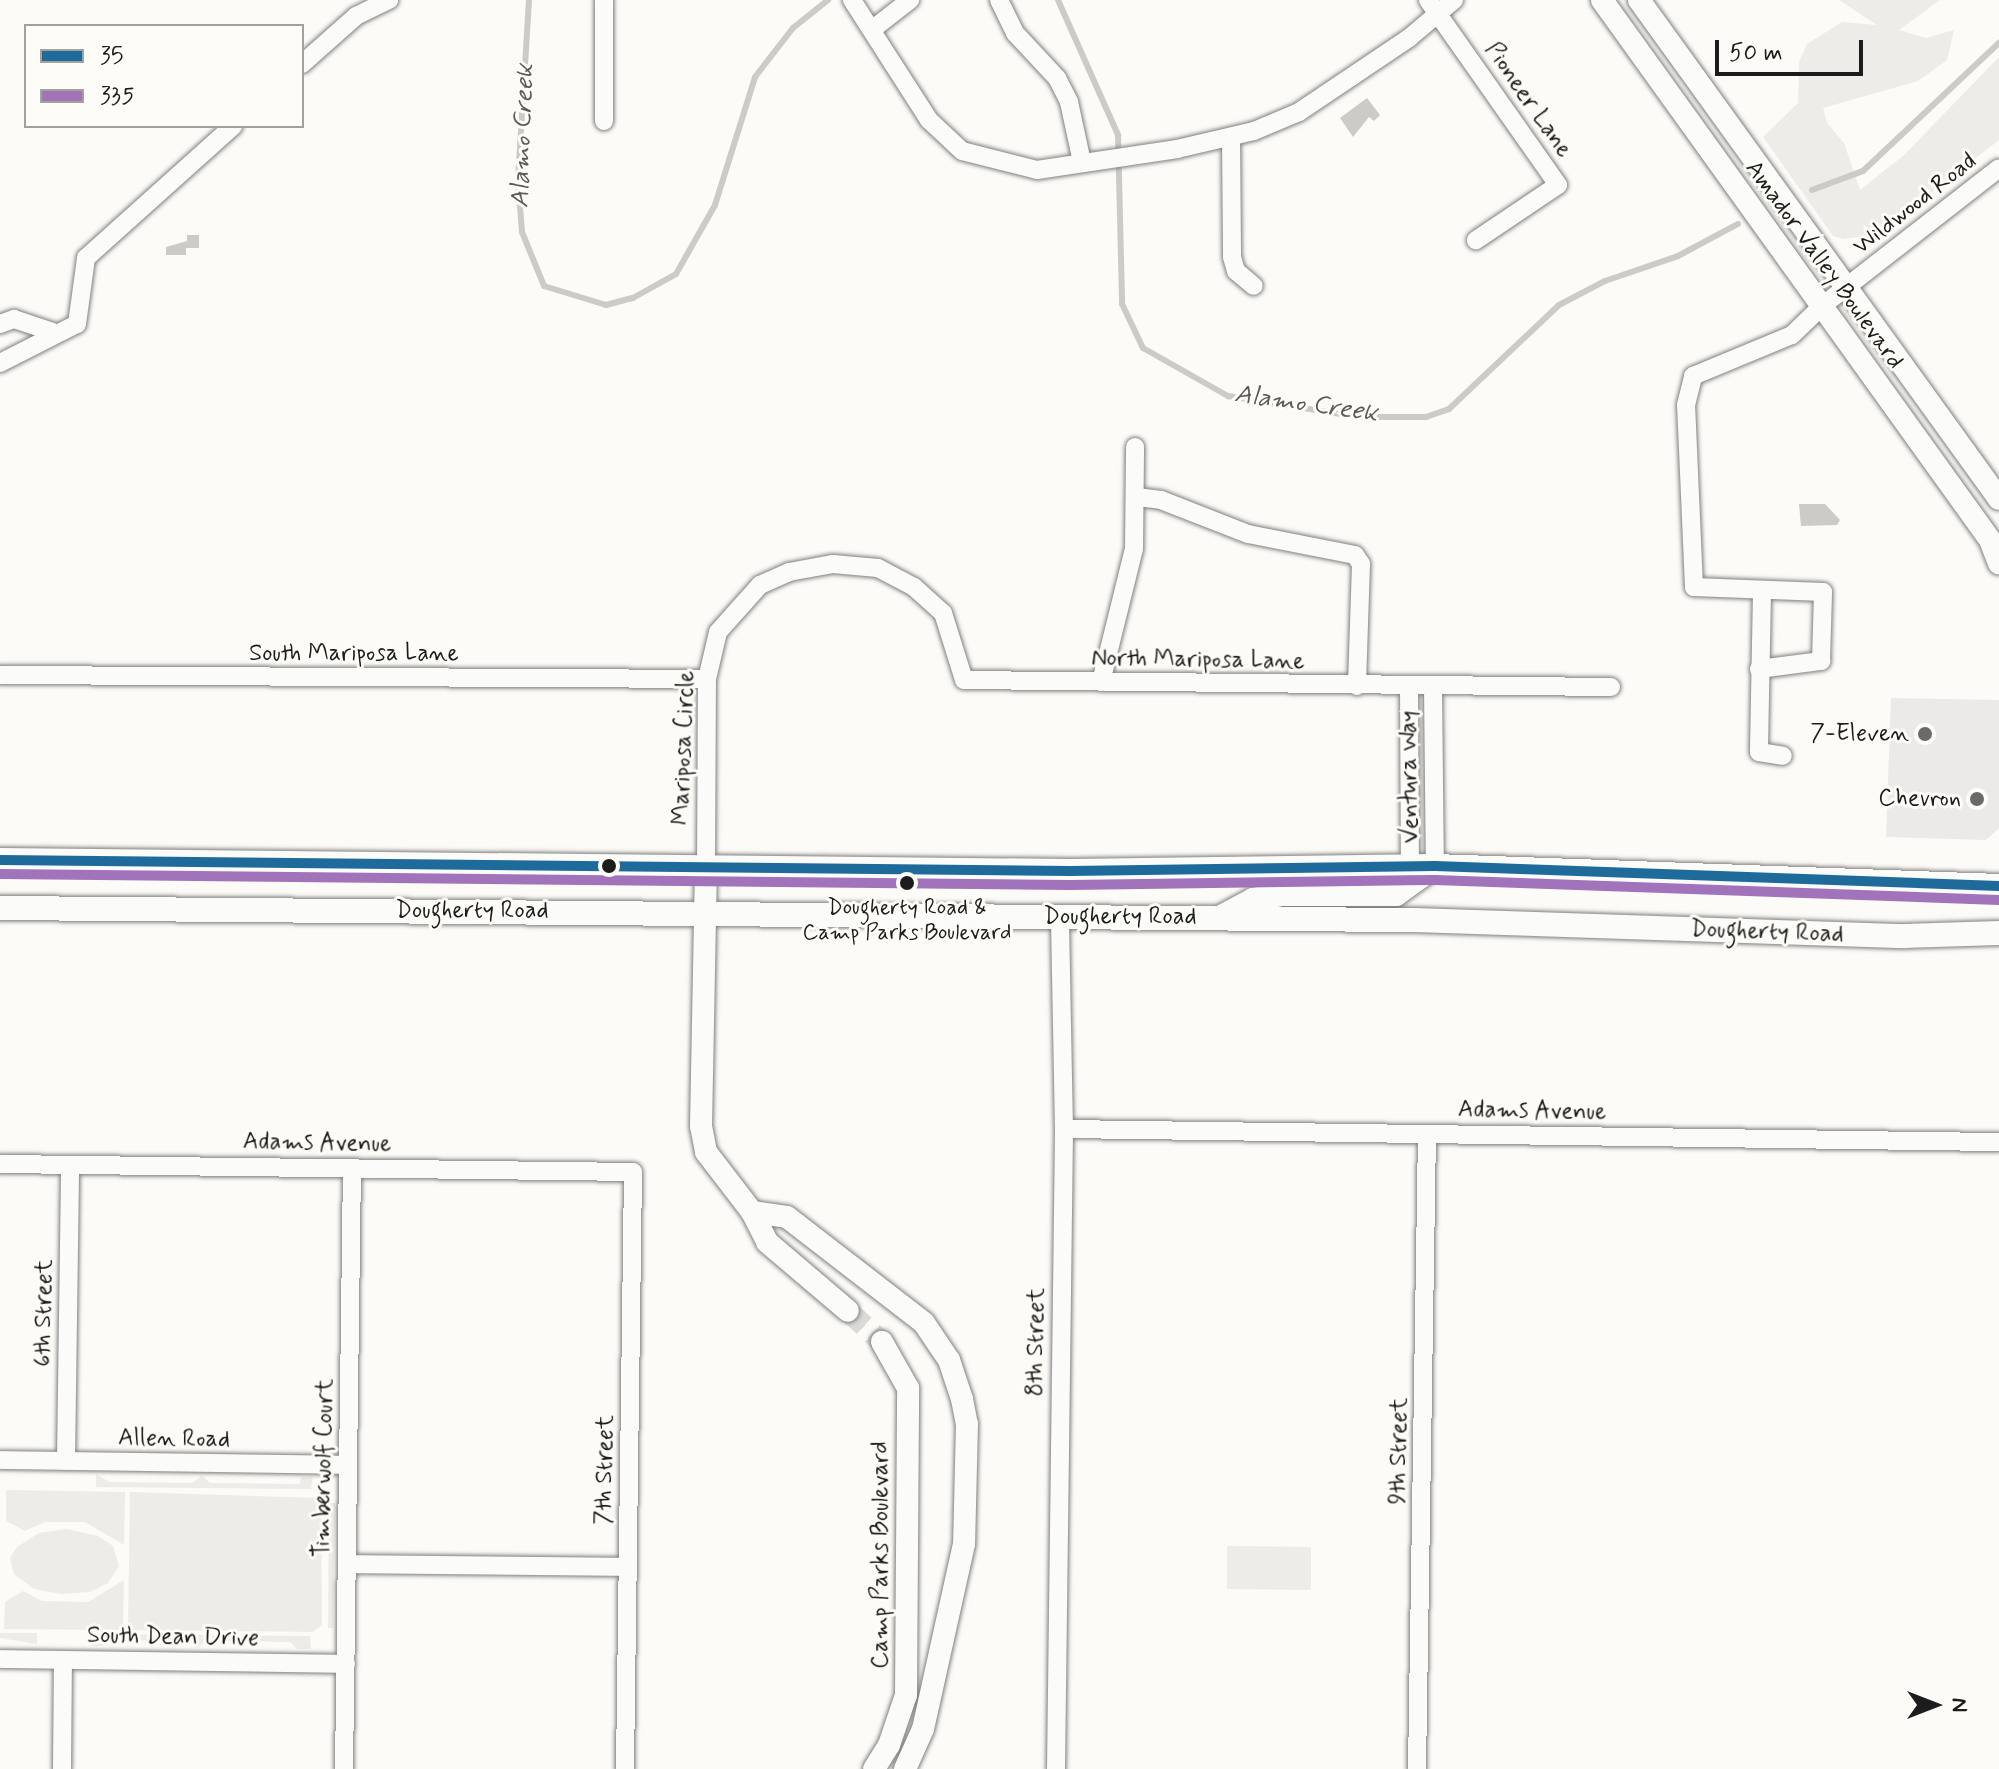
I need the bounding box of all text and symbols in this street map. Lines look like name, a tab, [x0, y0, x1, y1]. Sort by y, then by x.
legend	[24, 24, 304, 128]
scale bar	[1719, 24, 1867, 74]
street label: Pioneer Lane	[1478, 37, 1578, 163]
text: 50 m	[1729, 38, 1783, 69]
text: 35	[100, 41, 124, 72]
water label: Alamo Creek	[506, 64, 542, 208]
text: 335	[100, 81, 134, 112]
street label: Wildwood Road	[1848, 147, 1982, 261]
street label: Amador Valley Boulevard	[1740, 156, 1908, 374]
water label: Alamo Creek	[1233, 380, 1379, 430]
street label: South Mariposa Lane	[250, 640, 458, 668]
street label: North Mariposa Lane	[1092, 644, 1304, 676]
street label: Mariposa Circle	[667, 669, 701, 827]
street label: Ventura Way	[1394, 708, 1426, 846]
place label: 7-Eleven	[1810, 720, 1909, 748]
marker: 7-Eleven	[1916, 725, 1934, 743]
place label: Chevron	[1878, 785, 1961, 813]
marker: Chevron	[1968, 790, 1986, 808]
unlabelled marker	[601, 858, 617, 874]
marker: Dougherty Road & Camp Parks Boulevard	[899, 875, 915, 891]
place label: Dougherty Road & Camp Parks Boulevard	[802, 895, 1012, 946]
street label: Dougherty Road	[395, 897, 549, 925]
street label: Dougherty Road	[1043, 903, 1197, 931]
street label: Dougherty Road	[1690, 915, 1844, 949]
street label: Adams Avenue	[1456, 1095, 1608, 1127]
street label: Adams Avenue	[241, 1127, 393, 1159]
street label: 6th Street	[29, 1259, 59, 1367]
street label: 8th Street	[1021, 1287, 1051, 1397]
street label: Timberwolf Court	[308, 1379, 340, 1557]
street label: 9th Street	[1384, 1397, 1414, 1505]
street label: 7th Street	[590, 1415, 620, 1525]
street label: Allen Road	[118, 1424, 230, 1454]
street label: Camp Parks Boulevard	[867, 1441, 895, 1669]
street label: South Dean Drive	[88, 1621, 258, 1653]
north arrow	[1895, 1665, 1975, 1745]
text: N	[1945, 1698, 1973, 1712]

